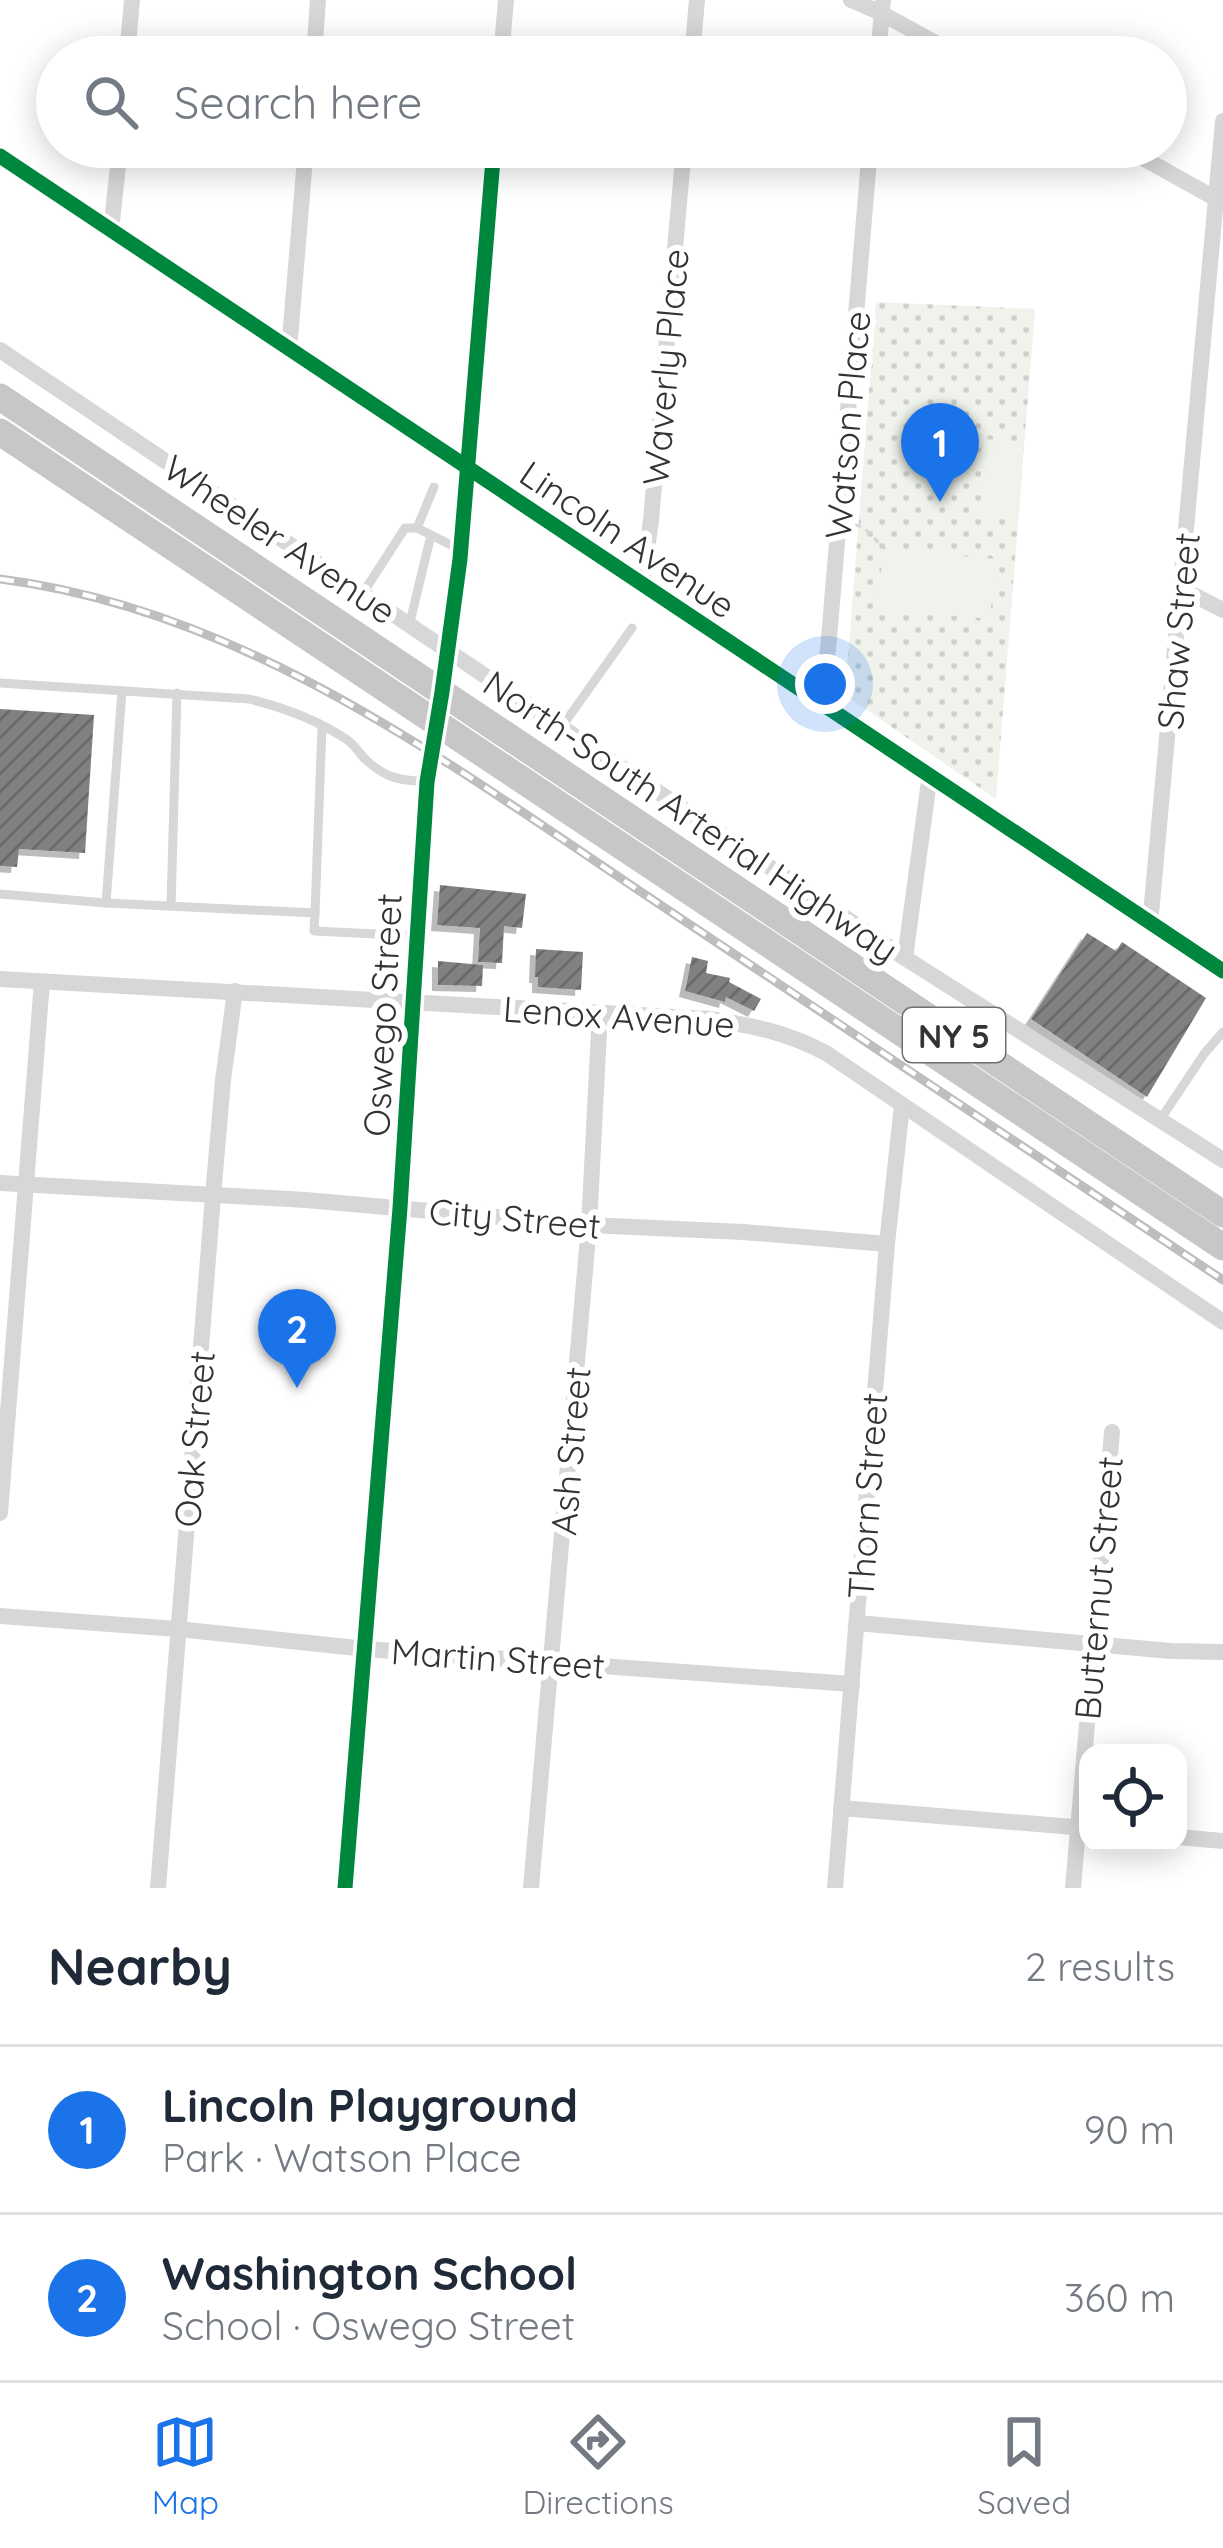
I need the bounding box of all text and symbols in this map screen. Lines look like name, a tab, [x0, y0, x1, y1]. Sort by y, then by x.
search box	[36, 36, 1187, 168]
icon: search	[78, 69, 144, 135]
text: Search here	[174, 74, 422, 130]
street label: Waverly Place	[632, 247, 698, 487]
street label: Watson Place	[815, 309, 879, 541]
pin: 1	[901, 403, 979, 502]
street label: Wheeler Avenue	[155, 445, 405, 633]
street label: Lincoln Avenue	[512, 450, 744, 628]
street label: Shaw Street	[1147, 531, 1209, 731]
your location	[795, 654, 855, 714]
street label: North-South Arterial Highway	[475, 660, 907, 972]
street label: Oswego Street	[353, 892, 411, 1138]
street label: Lenox Avenue	[502, 985, 736, 1047]
road number: NY 5	[903, 1008, 1005, 1062]
street label: City Street	[427, 1188, 603, 1248]
pin: 2	[258, 1289, 336, 1388]
street label: Oak Street	[164, 1349, 224, 1529]
street label: Ash Street	[540, 1365, 600, 1537]
street label: Thorn Street	[837, 1391, 897, 1601]
street label: Butternut Street	[1064, 1455, 1132, 1721]
street label: Martin Street	[389, 1628, 607, 1688]
map controls	[1079, 1744, 1187, 1852]
button: locate	[1079, 1744, 1187, 1852]
text: Nearby	[48, 1934, 232, 1998]
text: 2 results	[1025, 1942, 1175, 1991]
text: Lincoln Playground	[162, 2077, 578, 2133]
text: 1	[79, 2105, 95, 2154]
text: 90 m	[1084, 2105, 1175, 2154]
text: Park · Watson Place	[162, 2133, 522, 2182]
text: Washington School	[162, 2245, 577, 2301]
text: 2	[76, 2273, 98, 2322]
text: 360 m	[1064, 2273, 1175, 2322]
text: School · Oswego Street	[162, 2301, 575, 2350]
tab: Map	[152, 2409, 219, 2522]
tab: Directions	[522, 2409, 674, 2522]
tab: Saved	[977, 2409, 1071, 2522]

